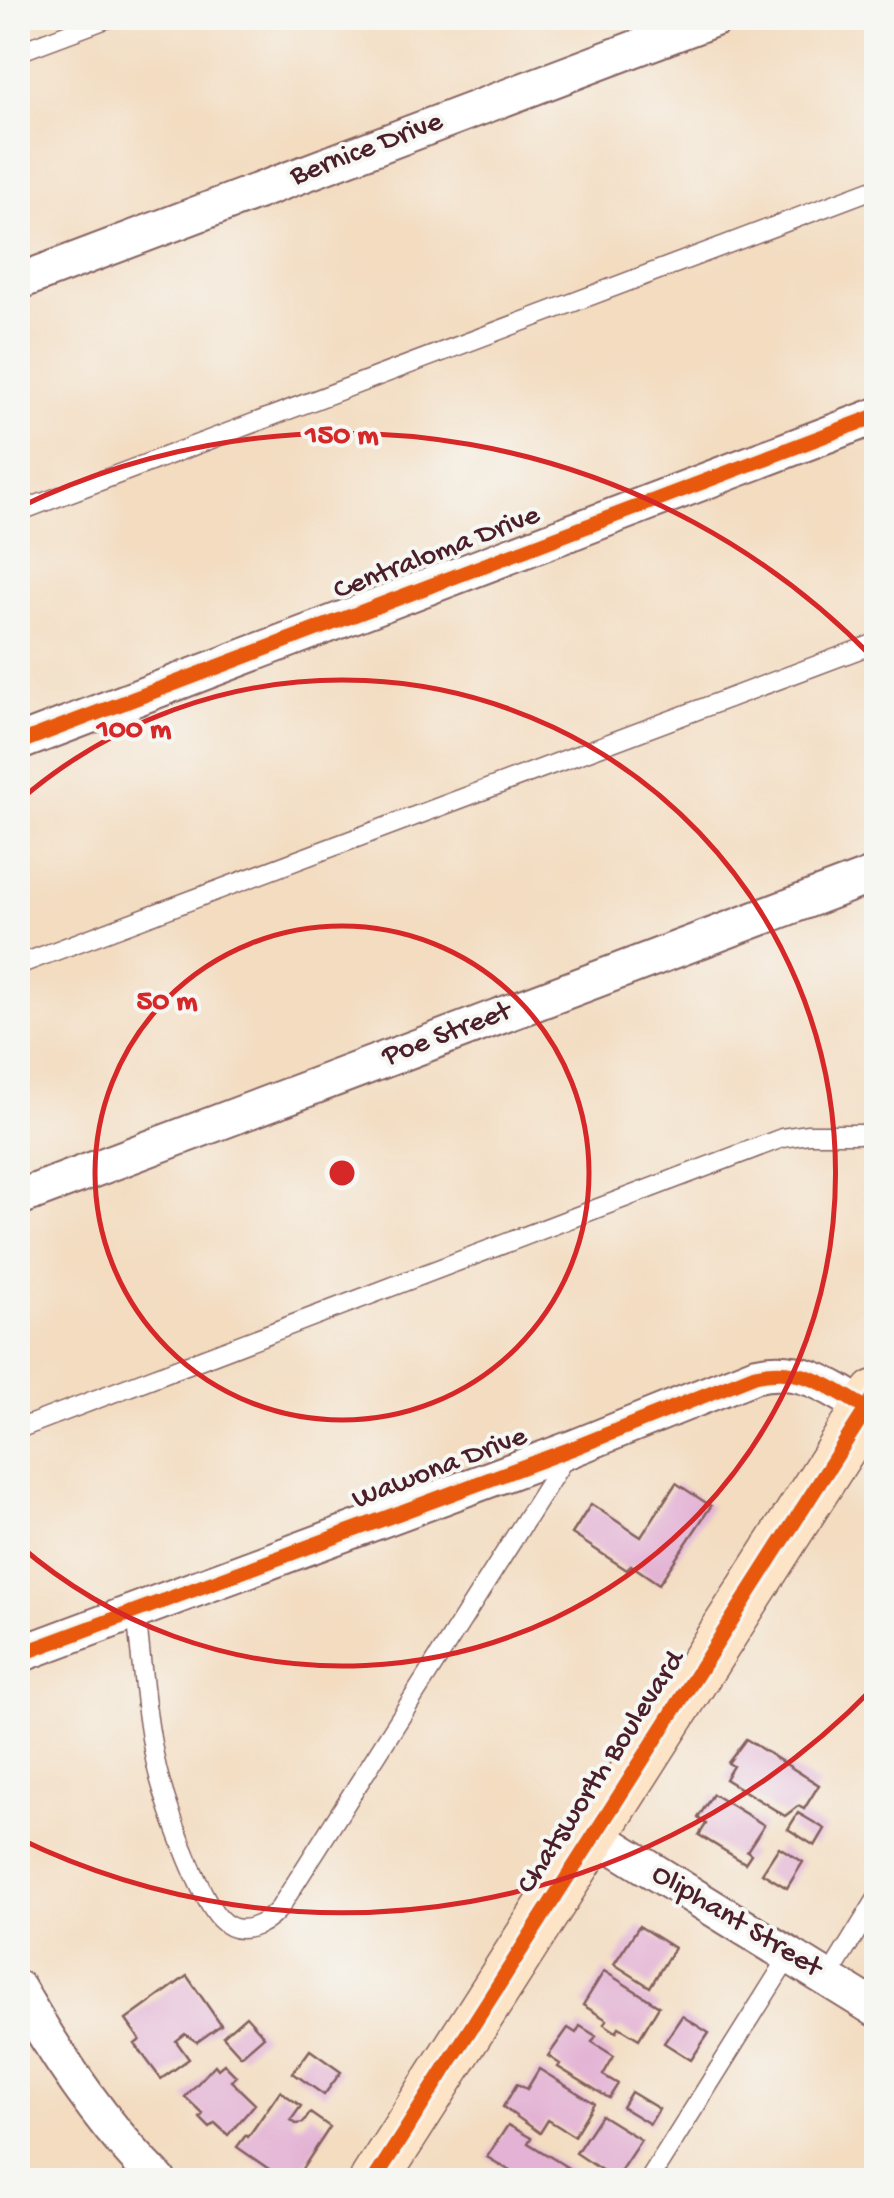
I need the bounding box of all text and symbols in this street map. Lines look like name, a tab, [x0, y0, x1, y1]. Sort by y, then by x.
street label: Bernice Drive	[285, 105, 449, 195]
text: 150 m	[304, 420, 379, 455]
street label: Centraloma Drive	[329, 498, 546, 609]
text: 100 m	[96, 714, 172, 749]
text: 50 m	[136, 986, 198, 1021]
street label: Poe Street	[377, 994, 519, 1076]
centre of rings	[324, 1155, 360, 1191]
street label: Wawona Drive	[348, 1419, 533, 1518]
street label: Chatsworth Boulevard	[510, 1643, 695, 1901]
street label: Oliphant Street	[645, 1857, 830, 1988]

